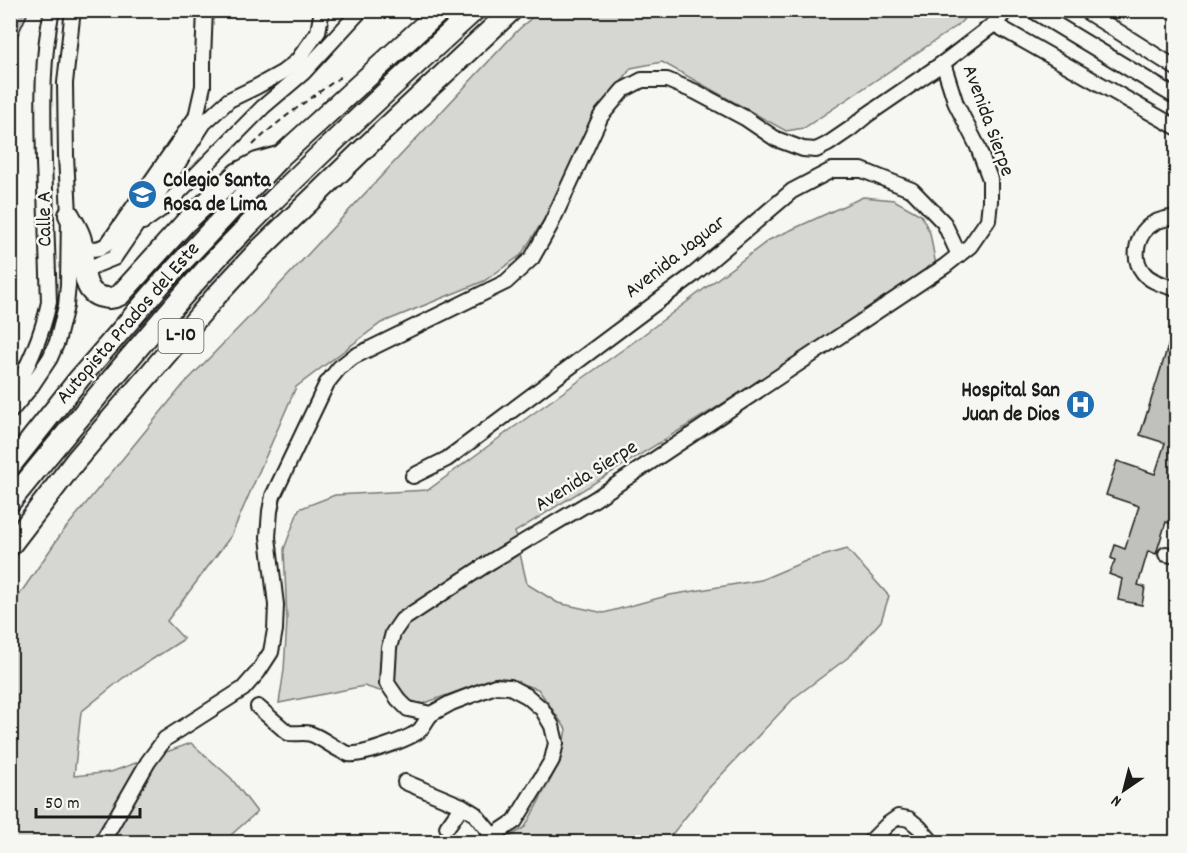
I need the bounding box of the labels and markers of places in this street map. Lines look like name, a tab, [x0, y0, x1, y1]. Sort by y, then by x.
place label: Colegio Santa Rosa de Lima	[163, 167, 272, 221]
school or university icon: Colegio Santa Rosa de Lima	[126, 178, 158, 210]
place label: Hospital San Juan de Dios	[961, 377, 1060, 431]
hospital icon: Hospital San Juan de Dios	[1065, 388, 1097, 420]

